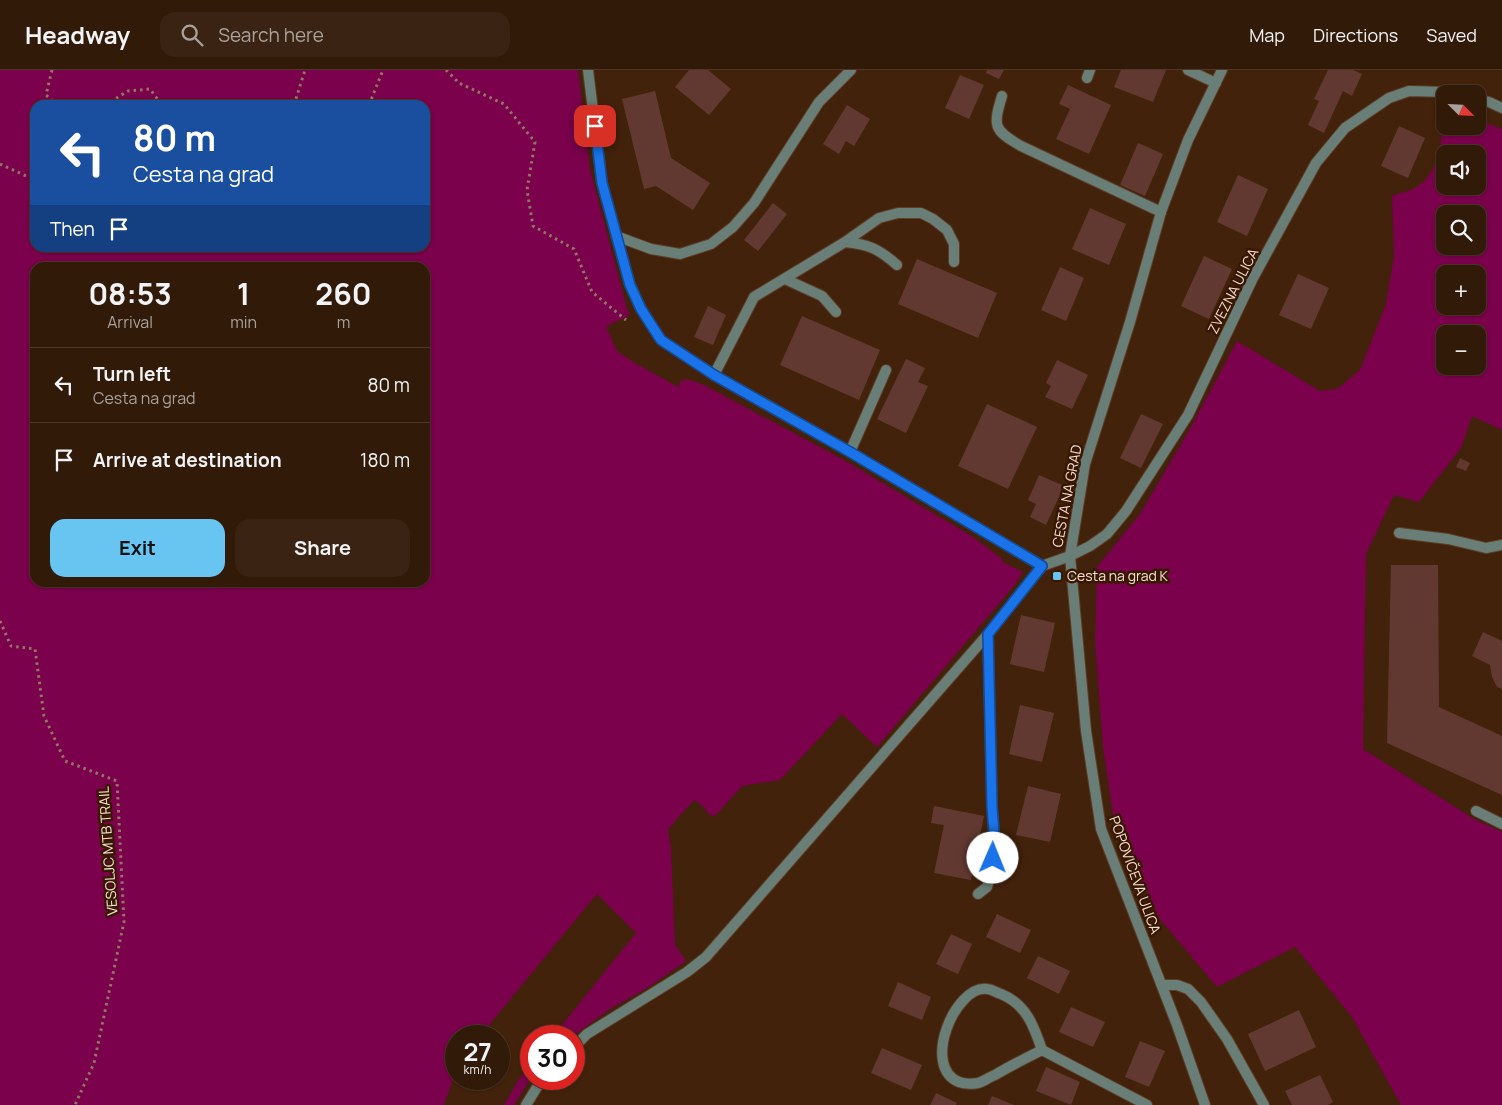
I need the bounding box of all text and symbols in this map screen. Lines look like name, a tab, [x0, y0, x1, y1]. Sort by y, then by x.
search box	[160, 12, 510, 57]
text: Headway	[25, 18, 130, 51]
icon: search	[178, 21, 206, 49]
text: Search here	[218, 22, 324, 48]
text: Map	[1249, 23, 1285, 47]
text: Directions	[1313, 23, 1398, 47]
text: Saved	[1426, 23, 1477, 47]
north arrow	[1436, 85, 1486, 135]
map controls	[1436, 85, 1486, 375]
pin	[574, 105, 616, 147]
icon: arrive	[581, 112, 609, 140]
text: 80 m	[133, 114, 216, 162]
icon: left	[50, 120, 115, 185]
button: sound	[1436, 145, 1486, 195]
text: Cesta na grad	[133, 159, 274, 189]
button: search	[1436, 205, 1486, 255]
icon: arrive	[105, 215, 133, 243]
text: Then	[50, 216, 95, 242]
street label: ZVEZNA ULICA	[1203, 245, 1262, 337]
button: +	[1436, 265, 1486, 315]
text: 08:53	[88, 273, 172, 314]
text: 1	[237, 273, 250, 314]
text: 260	[315, 273, 372, 314]
text: Arrival	[107, 311, 153, 333]
text: min	[230, 311, 257, 333]
text: m	[337, 311, 350, 333]
button: −	[1436, 325, 1486, 375]
text: Turn left	[93, 361, 171, 387]
icon: left	[50, 371, 78, 399]
text: 80 m	[367, 372, 410, 398]
text: Cesta na grad	[93, 387, 196, 409]
street label: CESTA NA GRAD	[1047, 443, 1086, 549]
icon: arrive	[50, 446, 78, 474]
text: Arrive at destination	[93, 447, 282, 473]
text: 180 m	[360, 447, 410, 473]
button: Exit	[50, 519, 225, 577]
button: Share	[235, 519, 410, 577]
place label: Cesta na grad K	[1067, 566, 1169, 585]
marker: Cesta na grad K	[1051, 570, 1063, 582]
street label: VESOLJC MTB TRAIL	[94, 786, 121, 916]
street label: POPOVIČEVA ULICA	[1105, 813, 1166, 937]
position arrow	[966, 831, 1018, 883]
speed limit sign: 30	[520, 1025, 585, 1090]
text: 27	[463, 1034, 492, 1069]
text: km/h	[464, 1061, 491, 1078]

